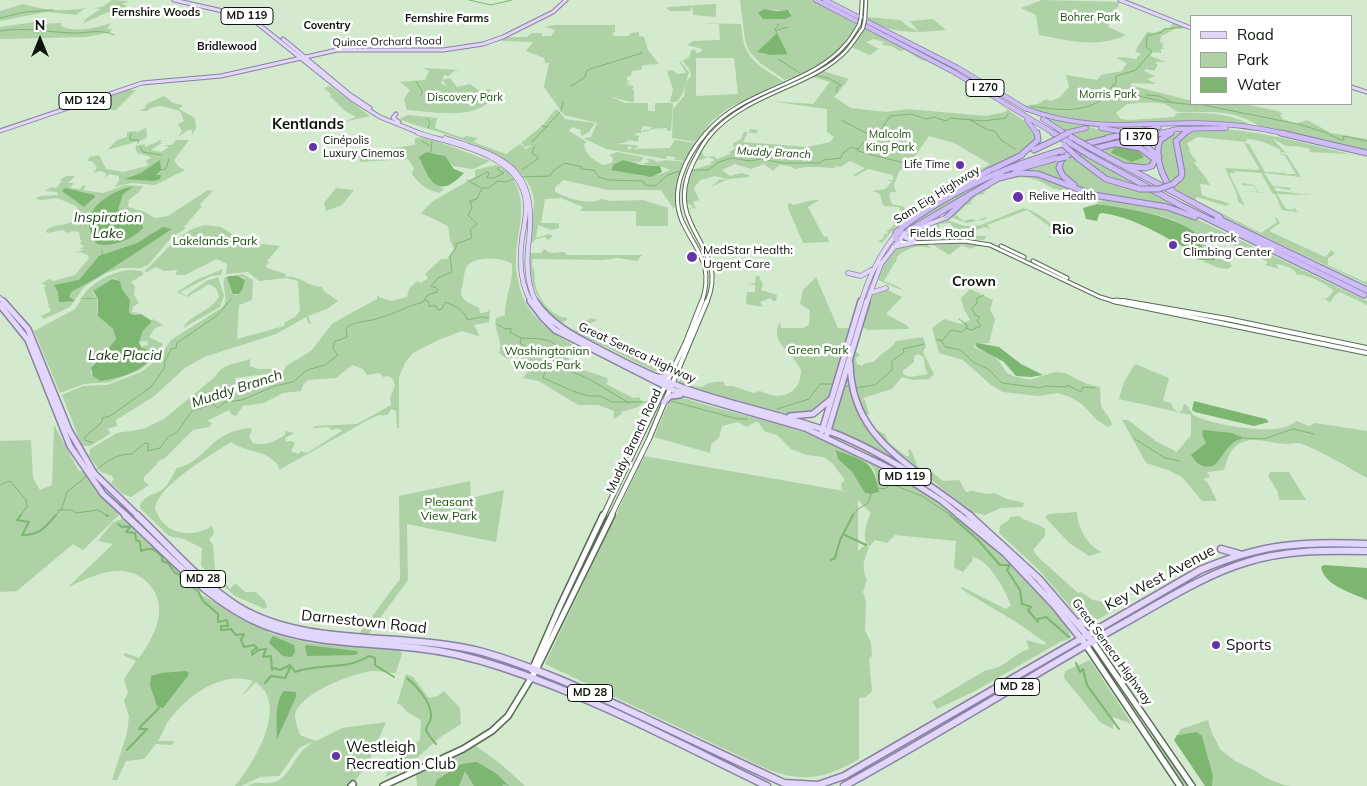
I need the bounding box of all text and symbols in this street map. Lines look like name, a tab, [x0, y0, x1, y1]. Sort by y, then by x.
district label: Fernshire Woods	[112, 6, 200, 20]
road number: MD 119	[221, 8, 273, 24]
park label: Bohrer Park	[1060, 11, 1120, 25]
district label: Fernshire Farms	[405, 12, 489, 26]
north arrow	[15, 15, 65, 65]
legend	[1190, 15, 1352, 105]
text: N	[35, 16, 45, 34]
district label: Coventry	[304, 19, 350, 33]
text: Road	[1237, 25, 1274, 44]
street label: Quince Orchard Road	[332, 34, 442, 50]
district label: Bridlewood	[197, 40, 257, 54]
text: Park	[1237, 50, 1269, 69]
text: Water	[1237, 75, 1281, 94]
road number: I 270	[966, 80, 1004, 96]
park label: Morris Park	[1079, 88, 1137, 102]
park label: Discovery Park	[427, 91, 503, 105]
road number: MD 124	[59, 92, 111, 110]
district label: Kentlands	[272, 115, 344, 133]
park label: Malcolm King Park	[866, 128, 914, 154]
road number: I 370	[1120, 128, 1158, 146]
place label: Cinépolis Luxury Cinemas	[323, 134, 405, 160]
marker: Cinépolis Luxury Cinemas	[307, 141, 319, 153]
water label: Muddy Branch	[737, 144, 811, 162]
place label: Life Time	[904, 158, 950, 172]
marker: Life Time	[954, 159, 966, 171]
street label: Sam Eig Highway	[891, 163, 983, 227]
marker: Relive Health	[1011, 190, 1025, 204]
place label: Relive Health	[1029, 190, 1096, 204]
water label: Inspiration Lake	[74, 210, 142, 242]
district label: Rio	[1052, 222, 1074, 238]
street label: Fields Road	[910, 226, 974, 240]
place label: Sportrock Climbing Center	[1183, 231, 1271, 259]
park label: Lakelands Park	[173, 234, 257, 248]
marker: Sportrock Climbing Center	[1167, 239, 1179, 251]
place label: MedStar Health: Urgent Care	[703, 243, 793, 271]
marker: MedStar Health: Urgent Care	[685, 250, 699, 264]
district label: Crown	[952, 274, 996, 290]
street label: Great Seneca Highway	[576, 319, 698, 387]
park label: Green Park	[787, 343, 849, 357]
park label: Washingtonian Woods Park	[504, 344, 590, 372]
water label: Lake Placid	[88, 348, 162, 364]
water label: Muddy Branch	[190, 366, 284, 412]
street label: Muddy Branch Road	[604, 387, 664, 495]
road number: MD 119	[879, 468, 931, 486]
park label: Pleasant View Park	[421, 495, 477, 523]
street label: Key West Avenue	[1102, 541, 1218, 615]
road number: MD 28	[180, 570, 226, 588]
street label: Great Seneca Highway	[1069, 596, 1155, 708]
street label: Darnestown Road	[300, 606, 428, 638]
place label: Sports	[1226, 636, 1271, 654]
marker: Sports	[1210, 639, 1222, 651]
road number: MD 28	[994, 679, 1040, 696]
road number: MD 28	[568, 684, 612, 701]
place label: Westleigh Recreation Club	[346, 738, 456, 773]
marker: Westleigh Recreation Club	[330, 750, 342, 762]

